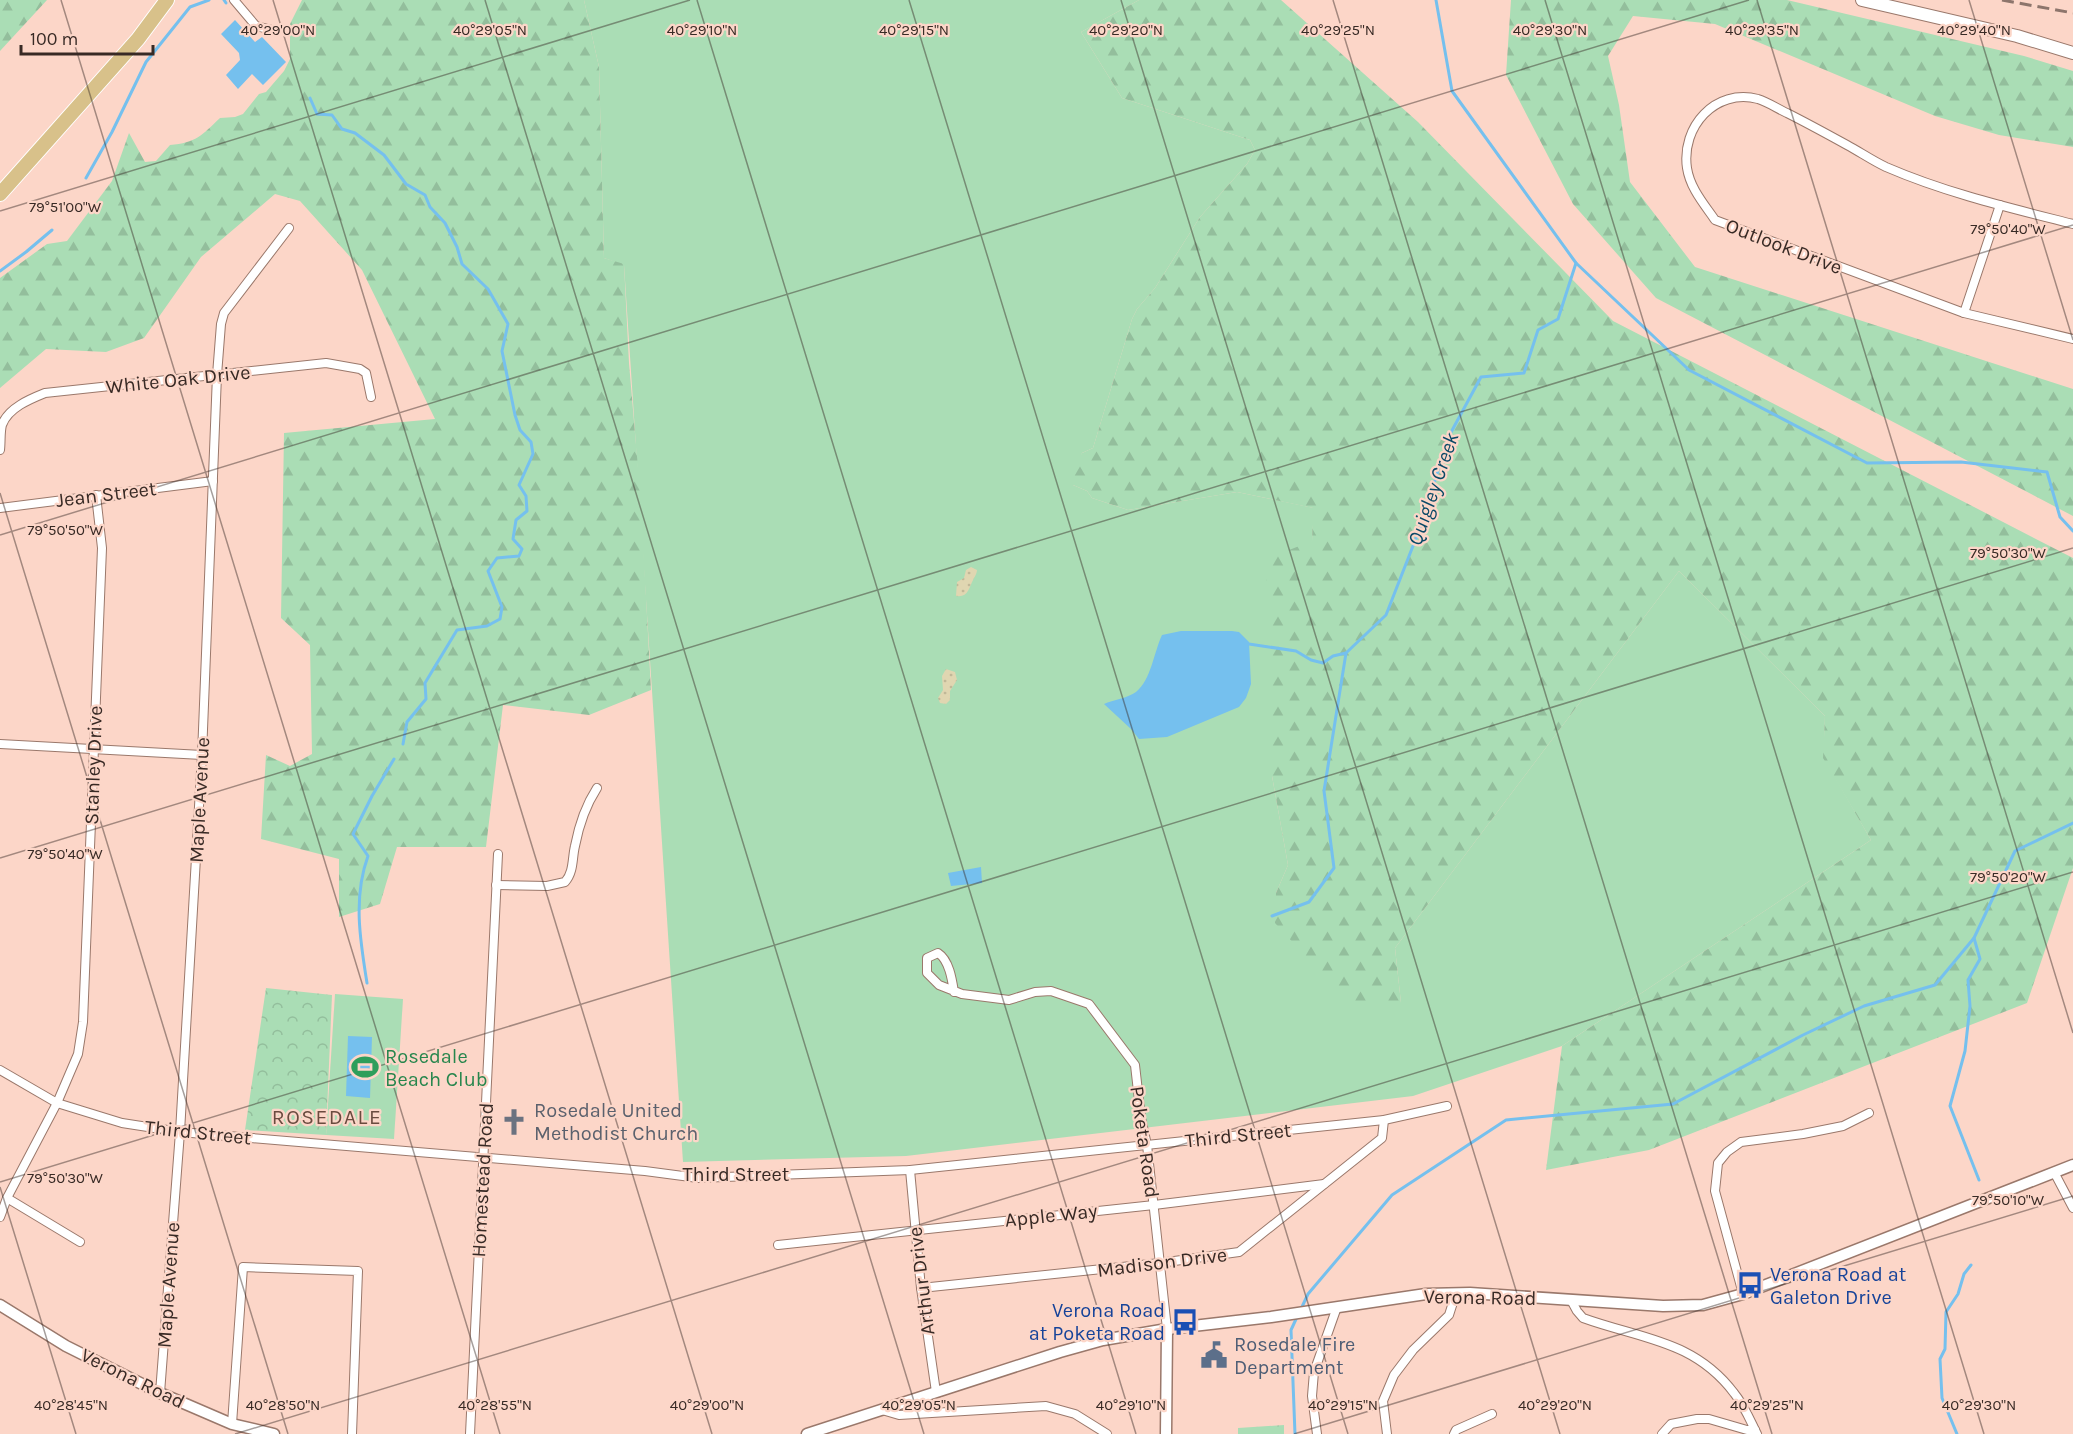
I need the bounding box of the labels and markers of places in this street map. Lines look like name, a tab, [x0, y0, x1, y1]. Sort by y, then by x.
place label: Rosedale Beach Club	[385, 1045, 488, 1091]
sports icon: Rosedale Beach Club	[350, 1052, 380, 1082]
place label: Rosedale United Methodist Church	[534, 1099, 698, 1145]
church icon: Rosedale United Methodist Church	[499, 1107, 529, 1137]
place label: Verona Road at Galeton Drive	[1770, 1263, 1907, 1309]
bus stop icon: Verona Road at Galeton Drive	[1735, 1270, 1765, 1300]
place label: Verona Road at Poketa Road	[1029, 1299, 1165, 1345]
bus stop icon: Verona Road at Poketa Road	[1170, 1307, 1200, 1337]
place label: Rosedale Fire Department	[1234, 1333, 1355, 1379]
public building icon: Rosedale Fire Department	[1199, 1340, 1229, 1370]

